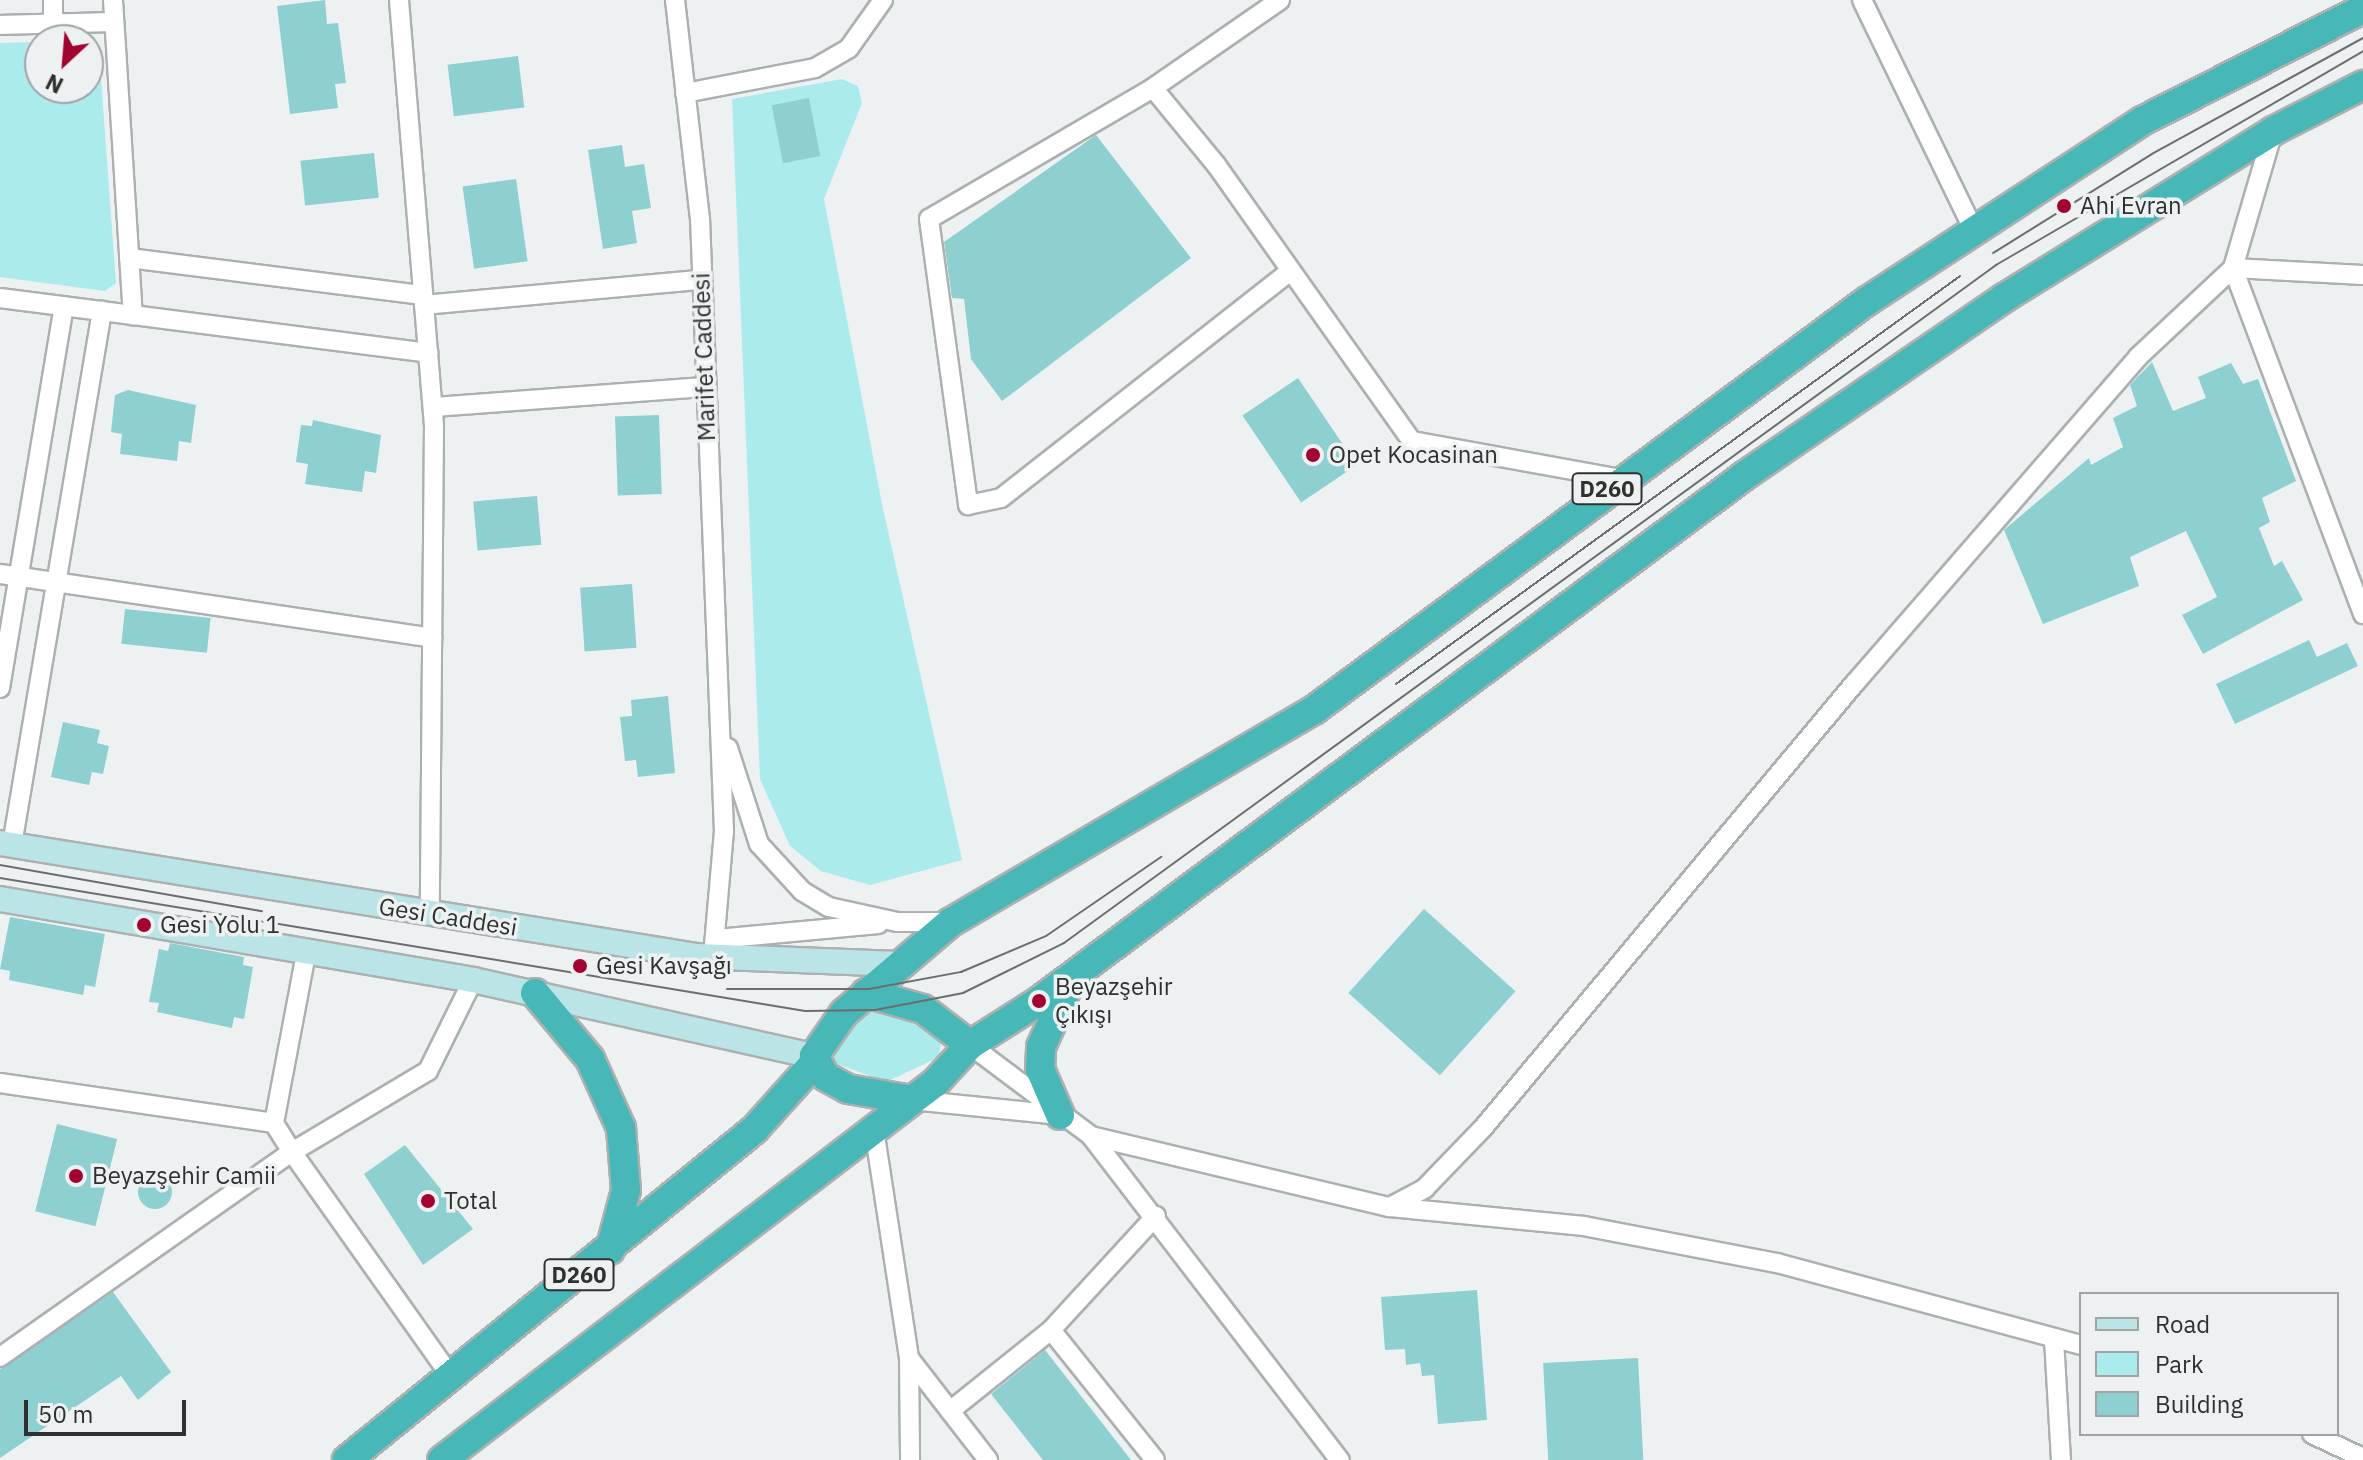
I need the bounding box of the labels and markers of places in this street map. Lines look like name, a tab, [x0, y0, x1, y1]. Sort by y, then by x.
place label: Ahi Evran	[2080, 192, 2182, 220]
marker: Ahi Evran	[2055, 197, 2073, 215]
place label: Opet Kocasinan	[1329, 441, 1498, 469]
marker: Opet Kocasinan	[1304, 446, 1322, 464]
place label: Gesi Yolu 1	[160, 911, 280, 939]
marker: Gesi Yolu 1	[135, 916, 153, 934]
place label: Gesi Kavşağı	[596, 952, 732, 980]
marker: Gesi Kavşağı	[571, 957, 589, 975]
place label: Beyazşehir Çıkışı	[1055, 973, 1173, 1029]
marker: Beyazşehir Çıkışı	[1030, 992, 1048, 1010]
place label: Beyazşehir Camii	[92, 1162, 276, 1190]
marker: Beyazşehir Camii	[67, 1167, 85, 1185]
place label: Total	[444, 1187, 497, 1215]
marker: Total	[419, 1192, 437, 1210]

